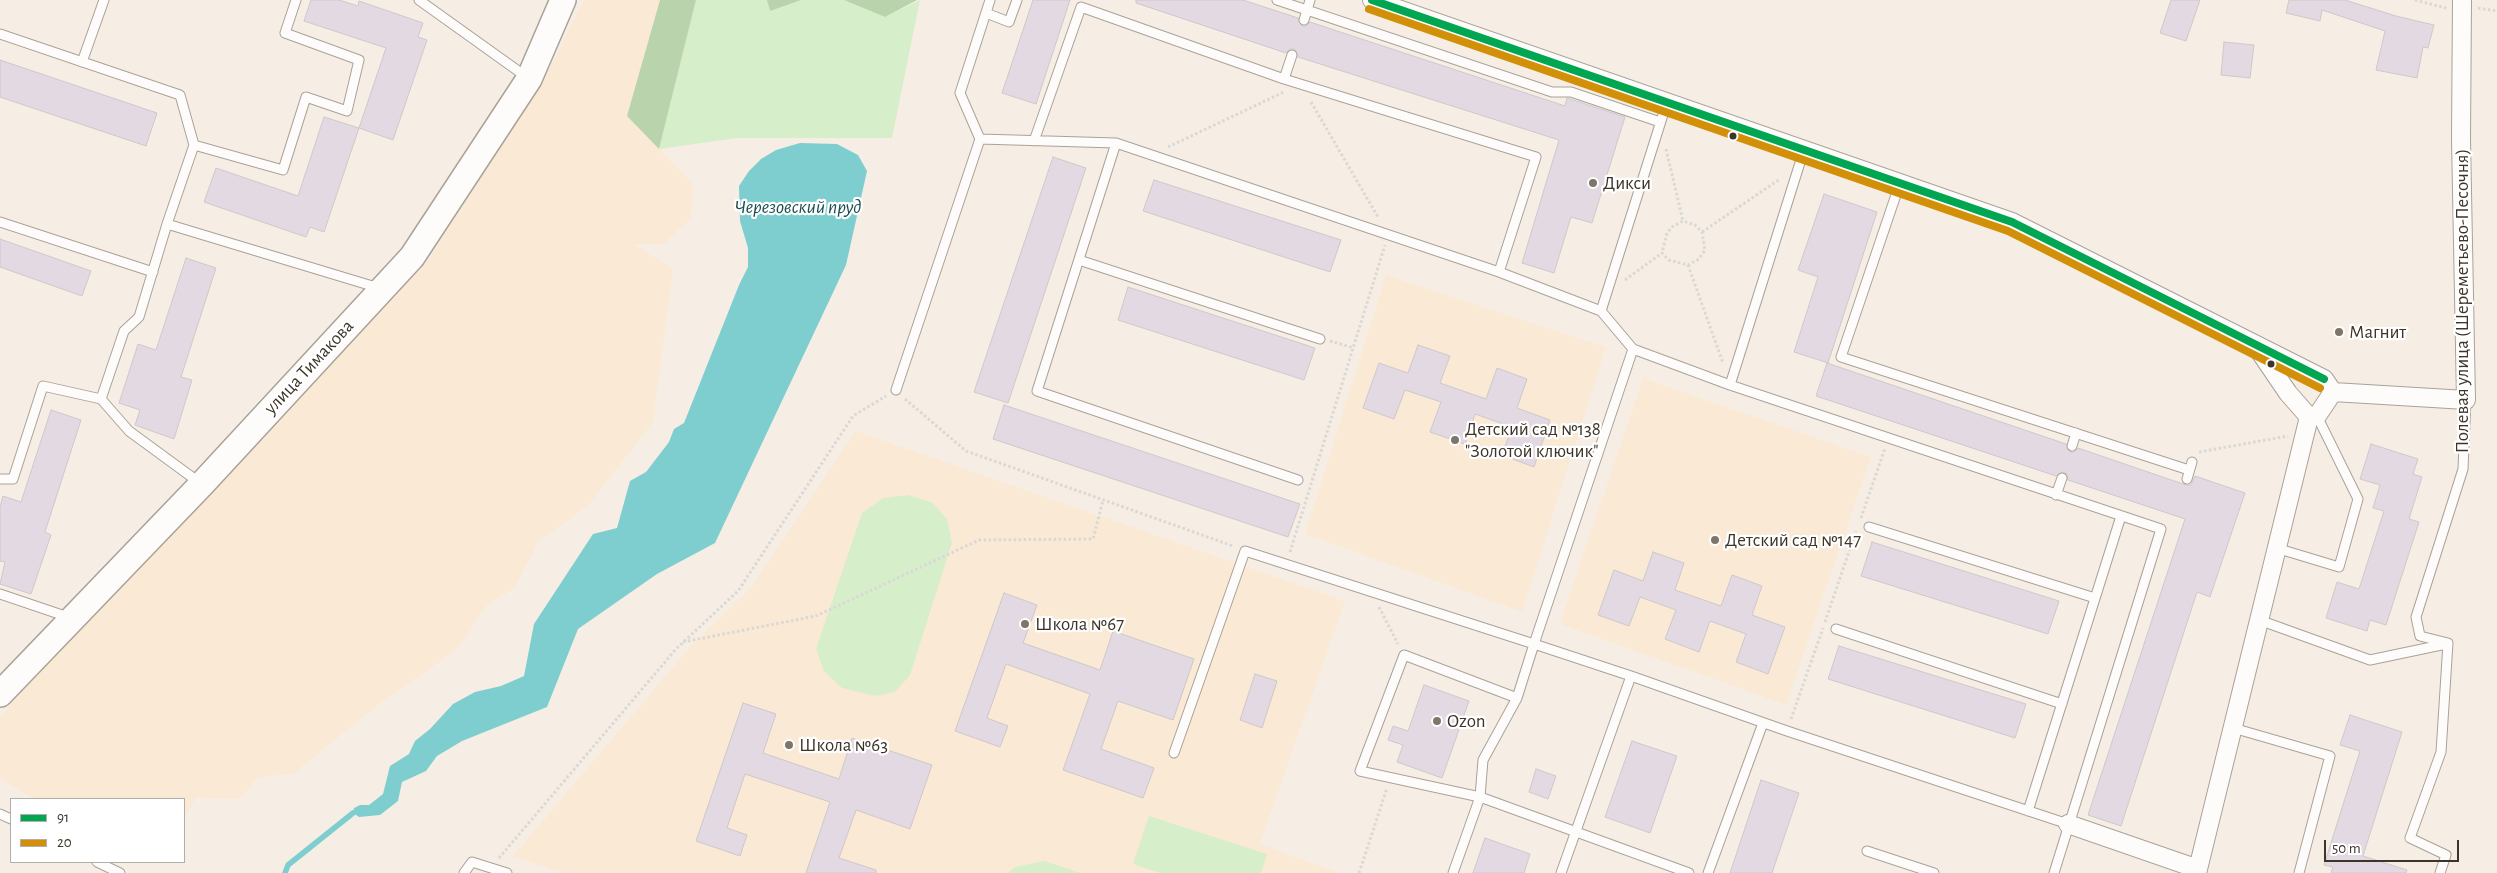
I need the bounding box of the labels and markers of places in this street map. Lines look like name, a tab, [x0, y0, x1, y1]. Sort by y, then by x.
unlabelled marker	[1728, 131, 1738, 141]
place label: Дикси	[1603, 172, 1651, 194]
marker: Дикси	[1587, 177, 1599, 189]
place label: Магнит	[2349, 321, 2406, 343]
marker: Магнит	[2333, 326, 2345, 338]
unlabelled marker	[2266, 359, 2276, 369]
place label: Детский сад №138 "Золотой ключик"	[1465, 418, 1601, 462]
marker: Детский сад №138 "Золотой ключик"	[1449, 434, 1461, 446]
place label: Детский сад №147	[1725, 529, 1861, 551]
marker: Детский сад №147	[1709, 534, 1721, 546]
place label: Школа №67	[1035, 613, 1124, 635]
marker: Школа №67	[1019, 618, 1031, 630]
place label: Ozon	[1447, 710, 1486, 732]
marker: Ozon	[1431, 715, 1443, 727]
place label: Школа №63	[799, 734, 888, 756]
marker: Школа №63	[783, 739, 795, 751]

